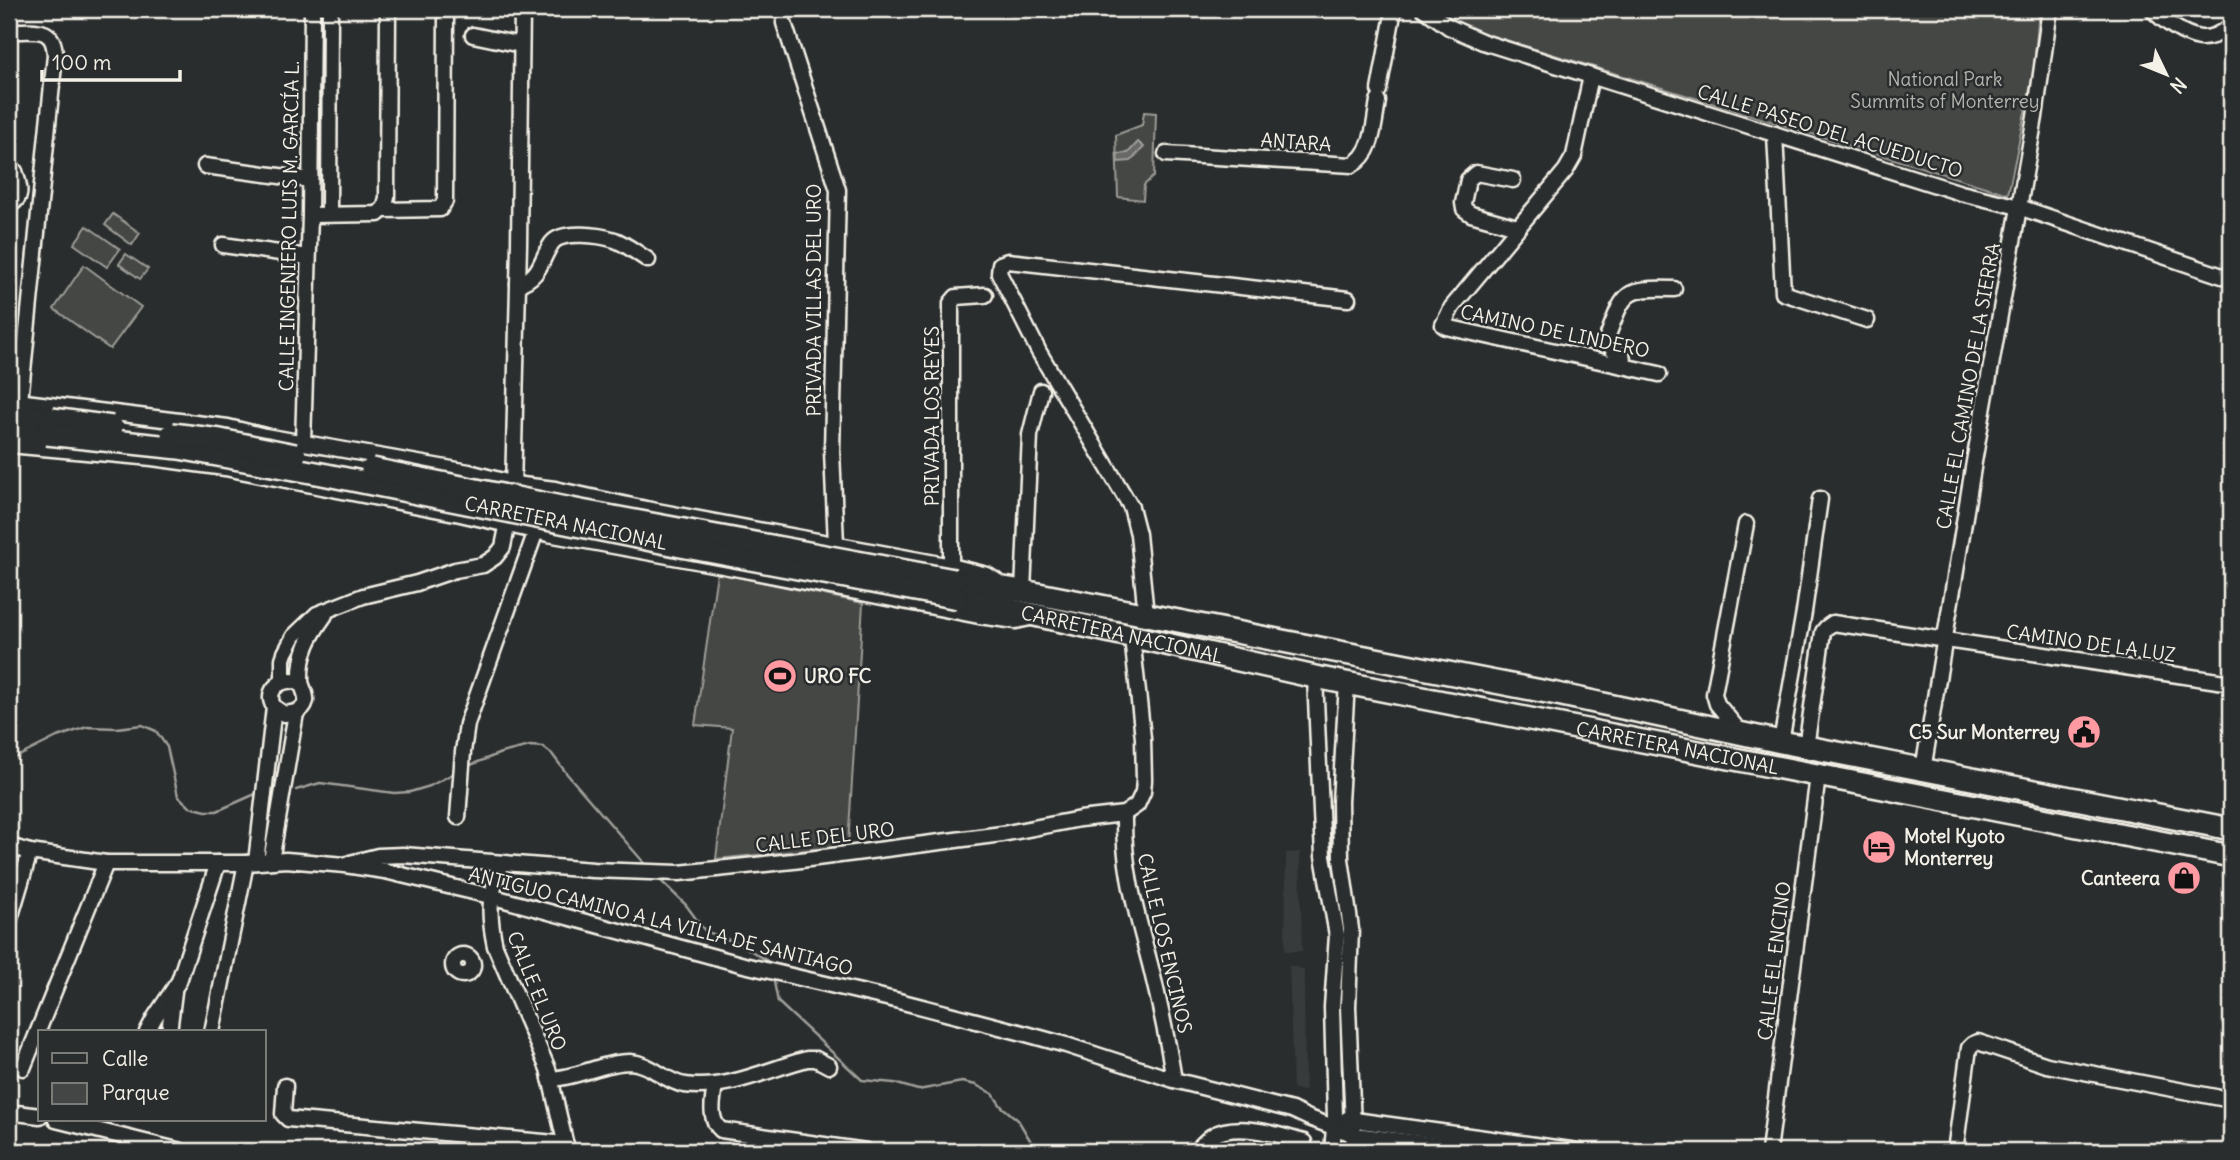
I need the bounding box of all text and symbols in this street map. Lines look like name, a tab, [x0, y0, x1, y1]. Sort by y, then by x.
scale bar	[42, 38, 180, 82]
north arrow	[2132, 38, 2202, 108]
text: 100 m	[52, 49, 111, 76]
street label: CALLE INGENIERO LUIS M. GARCÍA L.	[274, 60, 304, 392]
park label: National Park Summits of Monterrey	[1850, 67, 2040, 113]
text: N	[2165, 73, 2192, 99]
street label: CALLE PASEO DEL ACUEDUCTO	[1694, 79, 1966, 183]
street label: ANTARA	[1260, 128, 1332, 156]
street label: PRIVADA VILLAS DEL URO	[802, 184, 826, 416]
street label: CALLE EL CAMINO DE LA SIERRA	[1931, 241, 2005, 531]
street label: CAMINO DE LINDERO	[1458, 299, 1652, 363]
street label: PRIVADA LOS REYES	[920, 326, 944, 506]
street label: CARRETERA NACIONAL	[463, 491, 670, 555]
street label: CARRETERA NACIONAL	[1019, 600, 1225, 668]
street label: CAMINO DE LA LUZ	[2005, 619, 2177, 667]
sports icon: URO FC	[761, 657, 799, 695]
place label: URO FC	[804, 664, 872, 688]
public building icon: C5 Sur Monterrey	[2065, 713, 2103, 751]
street label: CARRETERA NACIONAL	[1574, 716, 1781, 779]
place label: C5 Sur Monterrey	[1909, 720, 2060, 744]
street label: CALLE DEL URO	[754, 817, 896, 857]
place label: Motel Kyoto Monterrey	[1904, 824, 2005, 870]
hotel icon: Motel Kyoto Monterrey	[1860, 828, 1898, 866]
street label: CALLE LOS ENCINOS	[1133, 851, 1197, 1035]
shop icon: Canteera	[2165, 859, 2203, 897]
street label: ANTIGUO CAMINO A LA VILLA DE SANTIAGO	[466, 862, 856, 980]
place label: Canteera	[2081, 866, 2160, 890]
street label: CALLE EL ENCINO	[1752, 880, 1796, 1042]
street label: CALLE EL URO	[502, 928, 572, 1054]
legend	[38, 1030, 266, 1122]
text: Calle	[102, 1045, 148, 1072]
text: Parque	[102, 1079, 170, 1106]

